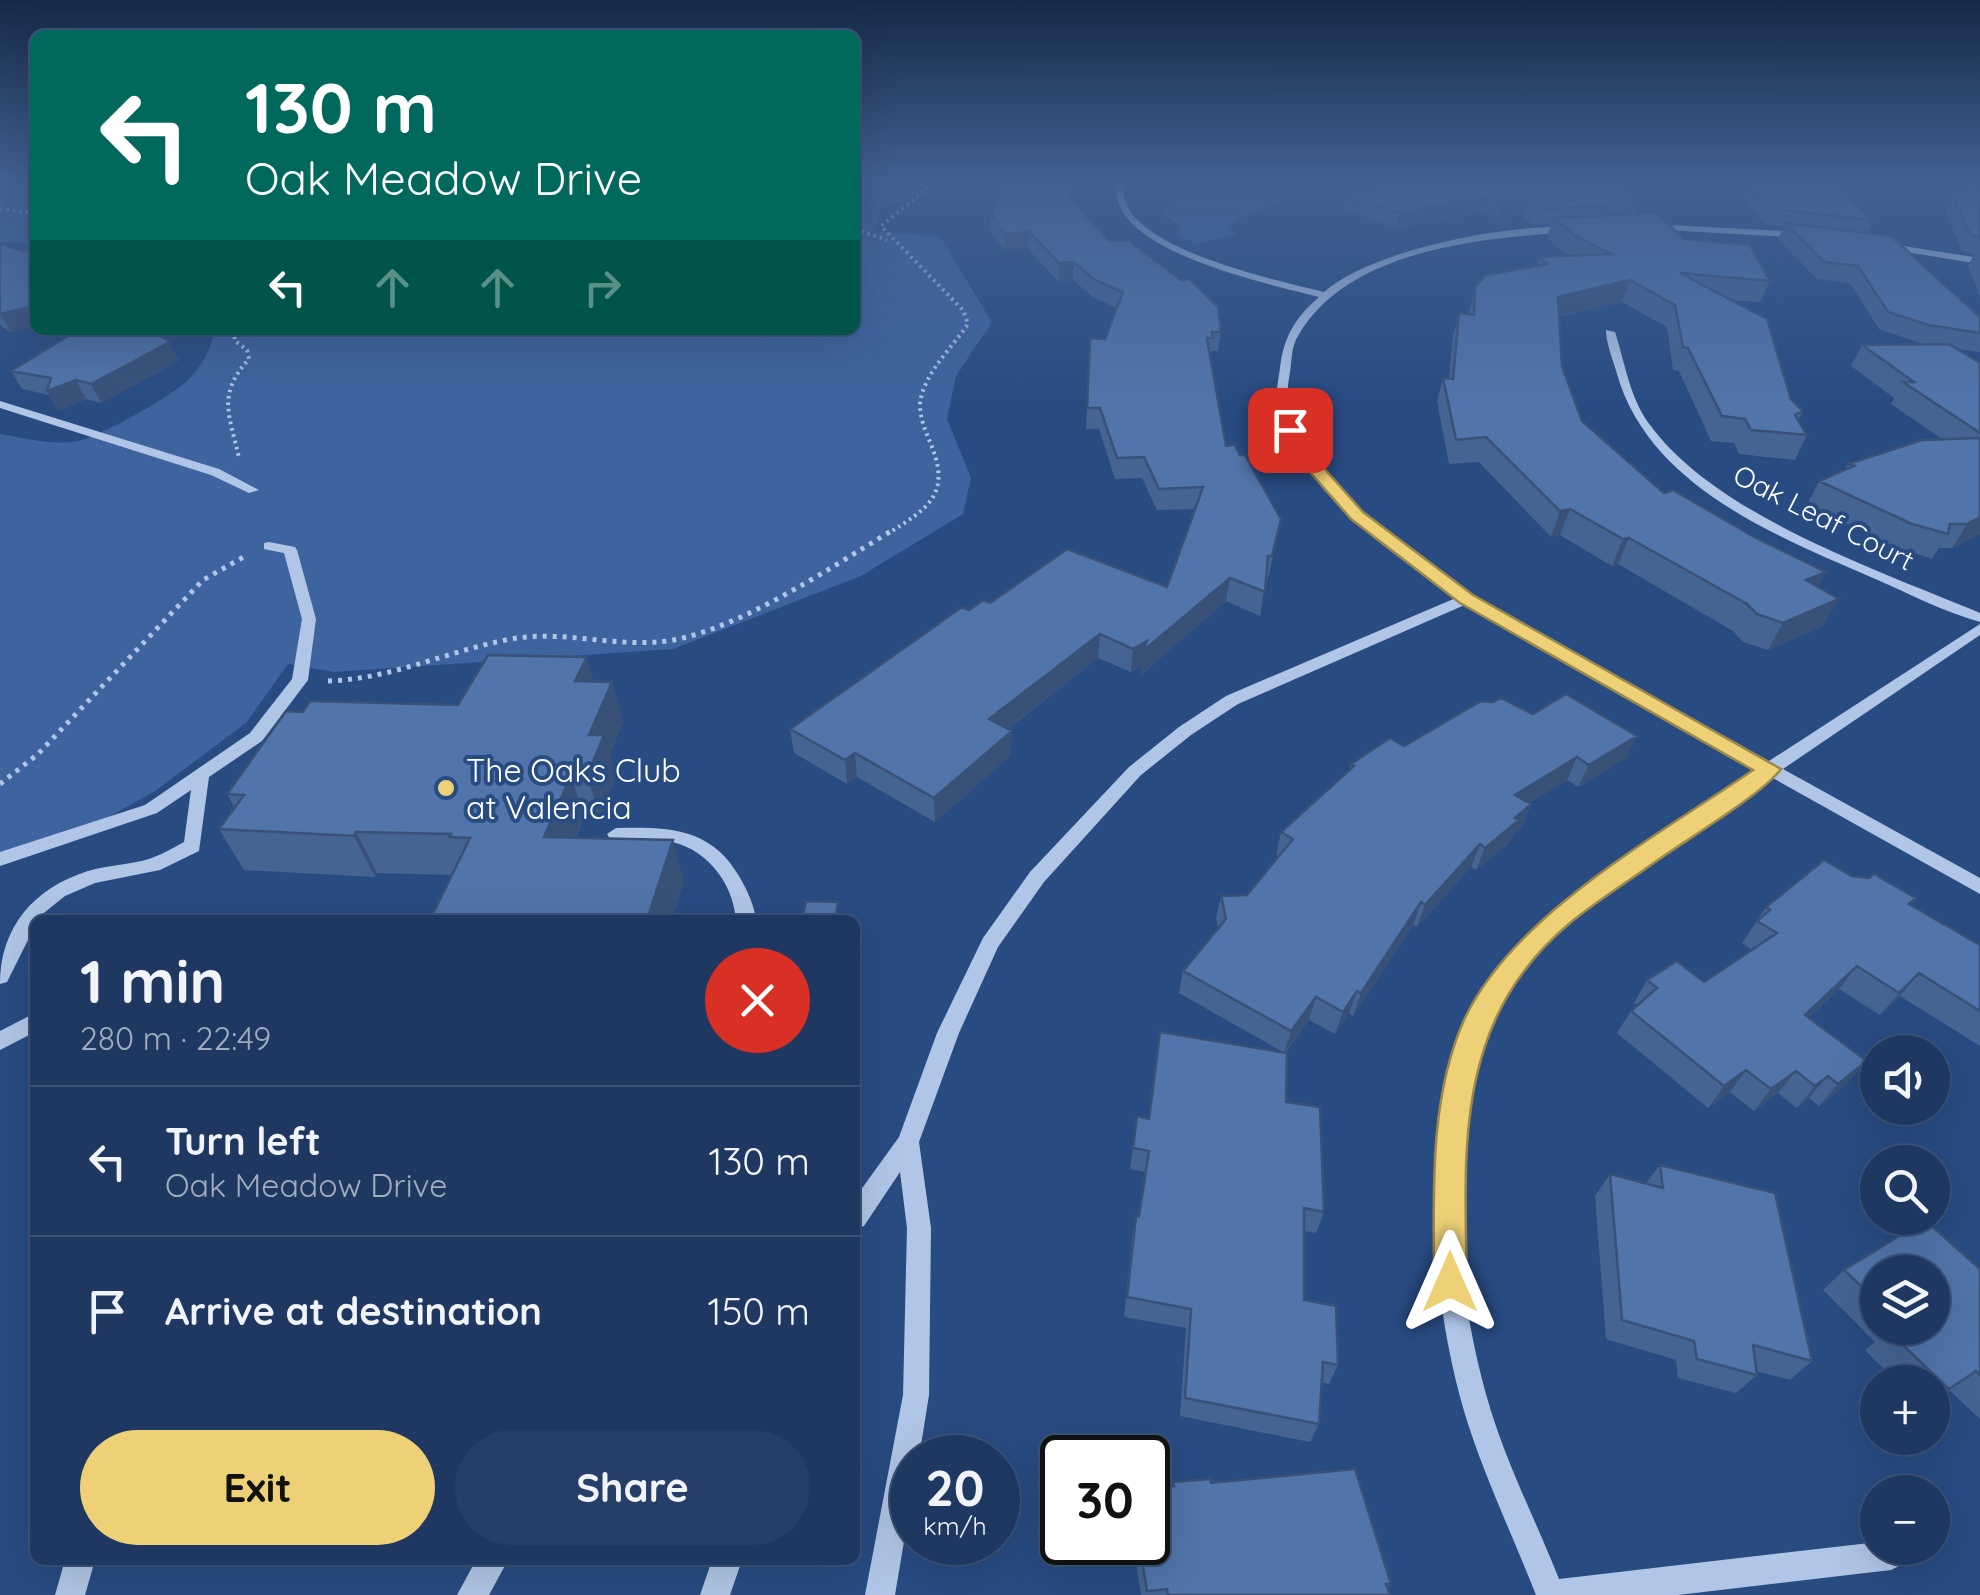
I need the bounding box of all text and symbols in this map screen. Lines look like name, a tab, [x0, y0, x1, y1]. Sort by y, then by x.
text: 130 m	[245, 63, 437, 151]
icon: left	[80, 70, 210, 200]
text: Oak Meadow Drive	[245, 150, 642, 206]
icon: left	[260, 260, 315, 315]
icon: ahead	[365, 260, 420, 315]
icon: ahead	[470, 260, 525, 315]
icon: right	[575, 260, 630, 315]
pin	[1248, 388, 1333, 473]
icon: arrive	[1263, 403, 1318, 458]
street label: Oak Leaf Court	[1728, 456, 1920, 578]
place label: The Oaks Club at Valencia	[466, 750, 681, 827]
marker: The Oaks Club at Valencia	[435, 777, 457, 799]
text: 1 min	[80, 943, 225, 1018]
button: close	[705, 948, 810, 1053]
text: 280 m · 22:49	[80, 1018, 271, 1058]
map controls	[1860, 1035, 1950, 1565]
button: sound	[1860, 1035, 1950, 1125]
text: Turn left	[165, 1117, 321, 1165]
icon: left	[80, 1134, 135, 1189]
text: 130 m	[708, 1137, 810, 1185]
button: search	[1860, 1145, 1950, 1235]
text: Oak Meadow Drive	[165, 1165, 447, 1205]
position arrow	[1398, 1230, 1502, 1334]
button: layers	[1860, 1255, 1950, 1345]
icon: arrive	[80, 1284, 135, 1339]
text: Arrive at destination	[165, 1287, 542, 1335]
text: 150 m	[708, 1287, 810, 1335]
button: +	[1860, 1365, 1950, 1455]
button: Exit	[80, 1430, 435, 1545]
button: Share	[455, 1430, 810, 1545]
speed limit sign: 30	[1040, 1435, 1170, 1565]
text: 20	[925, 1456, 985, 1519]
button: −	[1860, 1475, 1950, 1565]
text: km/h	[923, 1510, 987, 1541]

